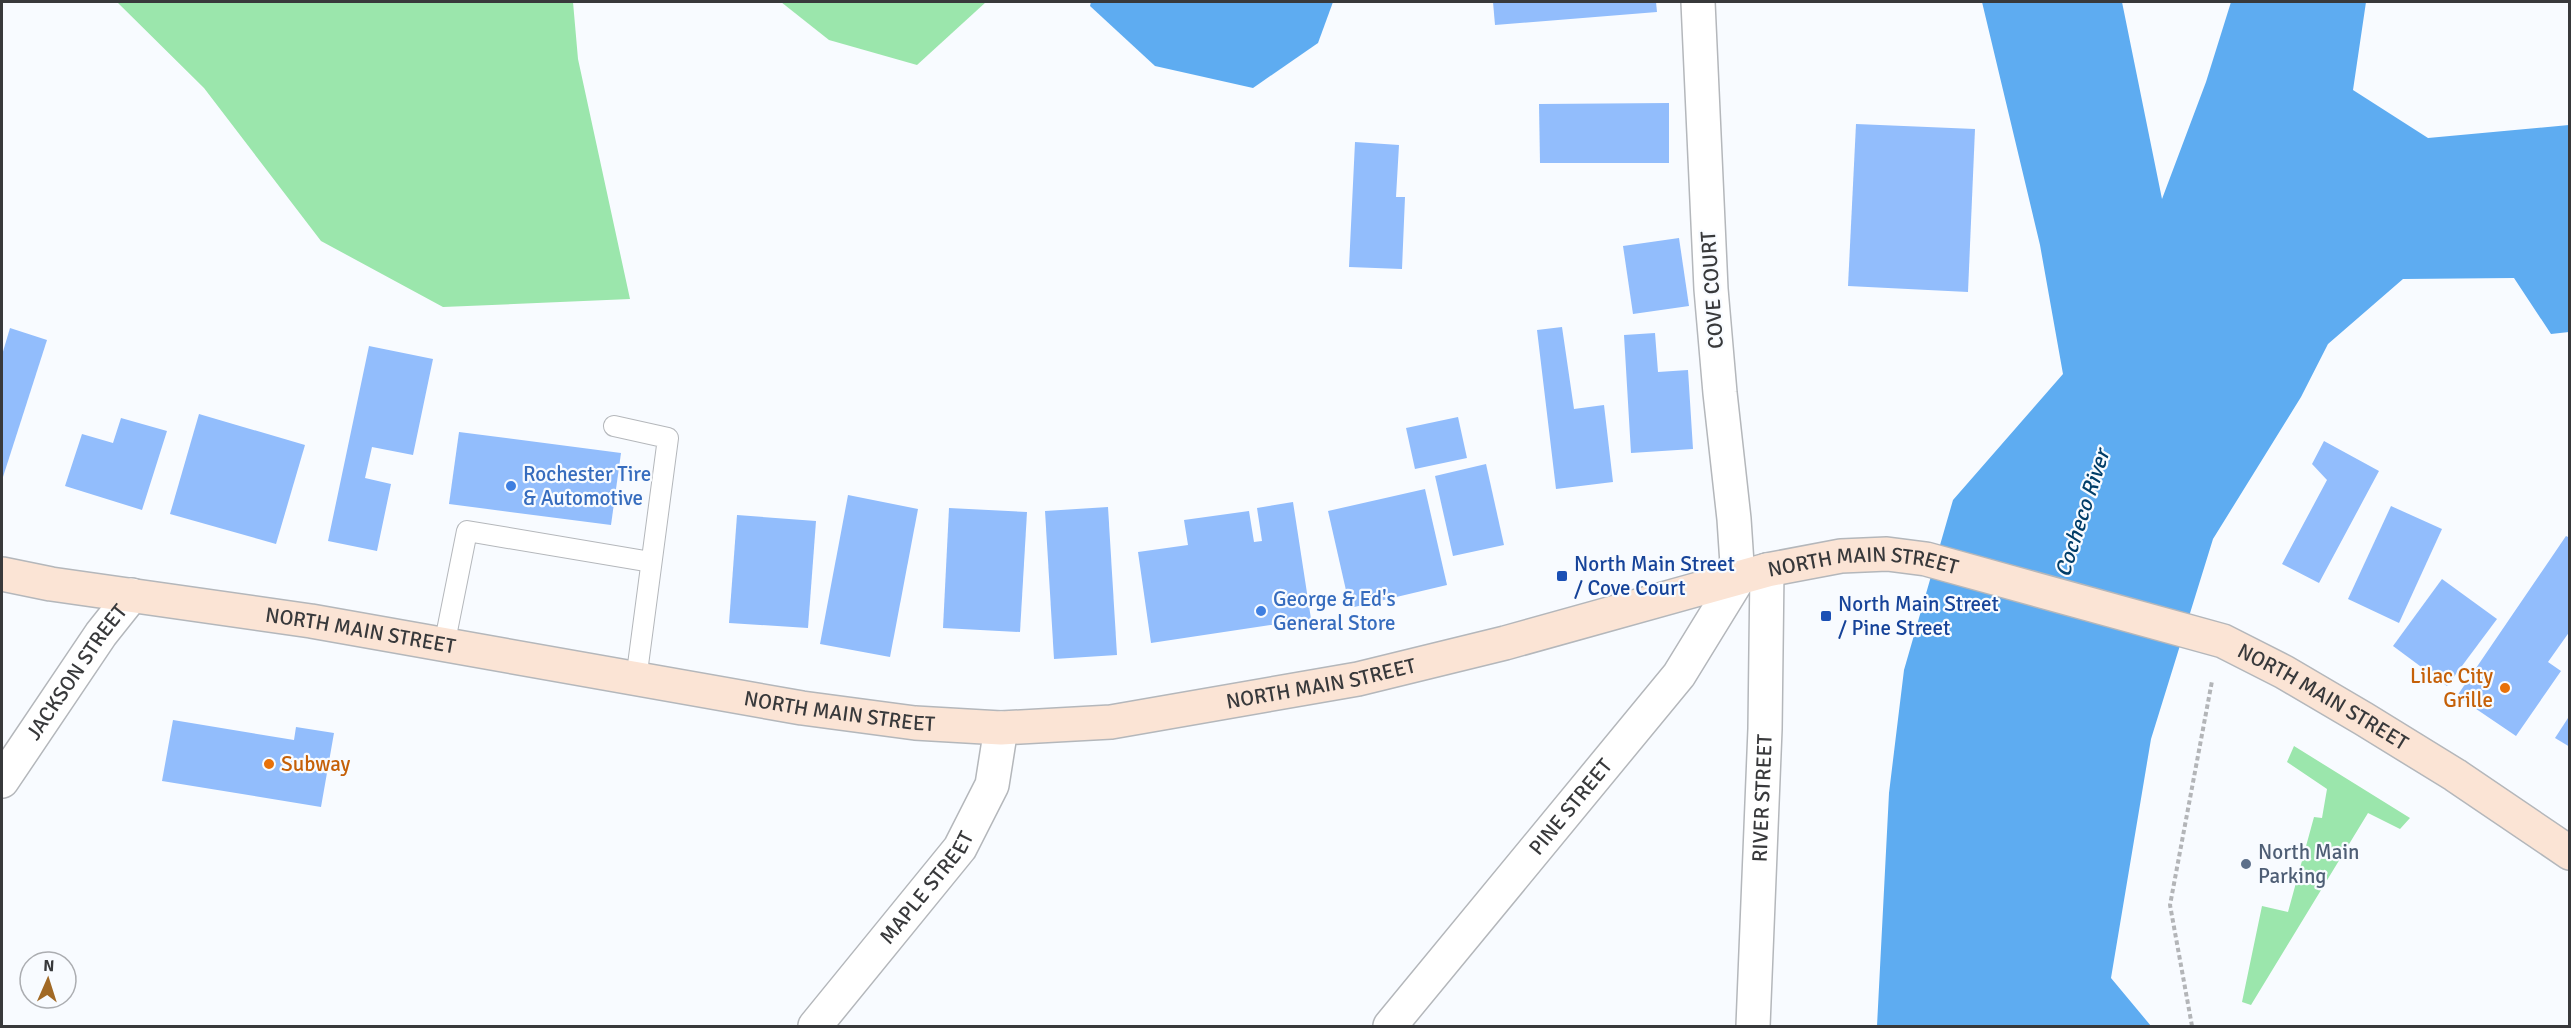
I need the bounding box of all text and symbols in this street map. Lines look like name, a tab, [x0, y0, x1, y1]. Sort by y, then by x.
street label: COVE COURT	[1695, 230, 1729, 350]
water label: Cocheco River	[2049, 443, 2116, 580]
place label: Rochester Tire & Automotive	[523, 461, 651, 511]
marker: Rochester Tire & Automotive	[504, 479, 518, 493]
street label: NORTH MAIN STREET	[1766, 541, 1962, 583]
place label: North Main Street / Cove Court	[1574, 551, 1735, 601]
marker: North Main Street / Cove Court	[1555, 569, 1569, 583]
place label: George & Ed's General Store	[1273, 586, 1396, 636]
place label: North Main Street / Pine Street	[1838, 591, 1999, 641]
street label: JACKSON STREET	[20, 598, 133, 745]
street label: NORTH MAIN STREET	[264, 602, 458, 660]
marker: George & Ed's General Store	[1254, 604, 1268, 618]
marker: North Main Street / Pine Street	[1819, 609, 1833, 623]
street label: NORTH MAIN STREET	[2233, 638, 2414, 756]
street label: NORTH MAIN STREET	[1224, 652, 1419, 715]
place label: Lilac City Grille	[2410, 663, 2493, 713]
marker: Lilac City Grille	[2498, 681, 2512, 695]
street label: NORTH MAIN STREET	[742, 685, 936, 737]
street label: RIVER STREET	[1747, 733, 1778, 863]
place label: Subway	[281, 751, 351, 777]
street label: PINE STREET	[1523, 753, 1618, 860]
marker: Subway	[262, 757, 276, 771]
street label: MAPLE STREET	[874, 826, 980, 949]
place label: North Main Parking	[2258, 839, 2360, 889]
marker: North Main Parking	[2239, 857, 2253, 871]
north arrow	[18, 950, 78, 1010]
text: N	[43, 956, 55, 976]

